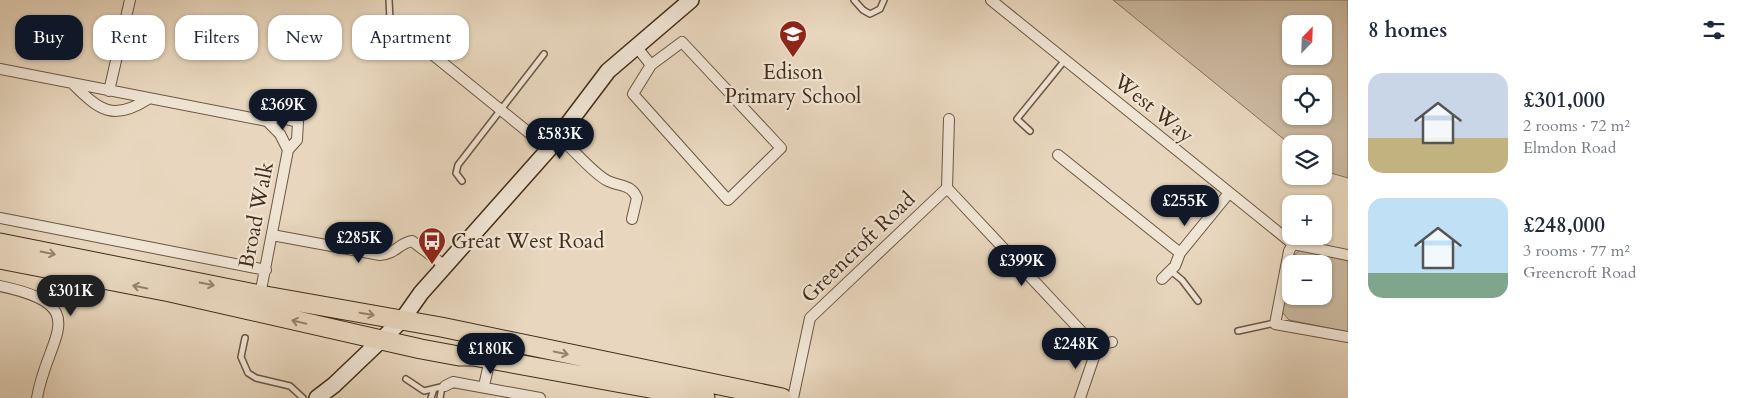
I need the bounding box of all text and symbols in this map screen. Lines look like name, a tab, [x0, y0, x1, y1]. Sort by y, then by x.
chip: Buy	[15, 15, 83, 60]
chip: Rent	[93, 15, 165, 60]
chip: Filters	[175, 15, 258, 60]
chip: New	[268, 15, 342, 60]
chip: Apartment	[352, 15, 469, 60]
north arrow	[1282, 15, 1332, 65]
map controls	[1282, 15, 1332, 305]
text: 8 homes	[1368, 16, 1447, 45]
icon: filters	[1700, 16, 1728, 44]
school or university icon: Edison Primary School	[778, 19, 808, 58]
place label: Edison Primary School	[725, 58, 861, 111]
street label: West Way	[1107, 66, 1200, 150]
button: locate	[1282, 75, 1332, 125]
text: £301,000	[1523, 86, 1605, 115]
pin: £369K	[248, 88, 318, 131]
icon: home	[1408, 93, 1468, 153]
text: £369K	[260, 94, 306, 116]
text: 2 rooms · 72 m²	[1523, 115, 1630, 137]
pin: £583K	[525, 118, 595, 160]
text: £583K	[537, 123, 583, 145]
button: layers	[1282, 135, 1332, 185]
text: Elmdon Road	[1523, 137, 1616, 159]
street label: Broad Walk	[232, 159, 281, 271]
pin: £255K	[1150, 184, 1220, 227]
street label: Greencroft Road	[795, 185, 922, 309]
text: £255K	[1162, 190, 1208, 212]
button: +	[1282, 195, 1332, 245]
text: £248,000	[1523, 211, 1605, 240]
icon: home	[1408, 218, 1468, 278]
pin: £285K	[324, 222, 394, 264]
bus stop icon: Great West Road	[417, 226, 447, 265]
text: £285K	[336, 227, 382, 249]
place label: Great West Road	[451, 227, 604, 256]
text: 3 rooms · 77 m²	[1523, 240, 1630, 262]
pin: £399K	[987, 244, 1057, 287]
one-way arrow	[39, 248, 55, 258]
text: £399K	[999, 250, 1045, 272]
button: −	[1282, 255, 1332, 305]
text: Greencroft Road	[1523, 262, 1636, 284]
pin: £301K	[36, 274, 106, 317]
text: £301K	[48, 280, 94, 302]
one-way arrow	[199, 280, 215, 289]
one-way arrow	[133, 281, 149, 291]
one-way arrow	[359, 309, 375, 319]
one-way arrow	[292, 317, 308, 326]
pin: £248K	[1041, 328, 1111, 370]
pin: £180K	[456, 332, 526, 375]
text: £248K	[1053, 333, 1099, 355]
text: £180K	[468, 338, 514, 360]
one-way arrow	[552, 349, 568, 358]

